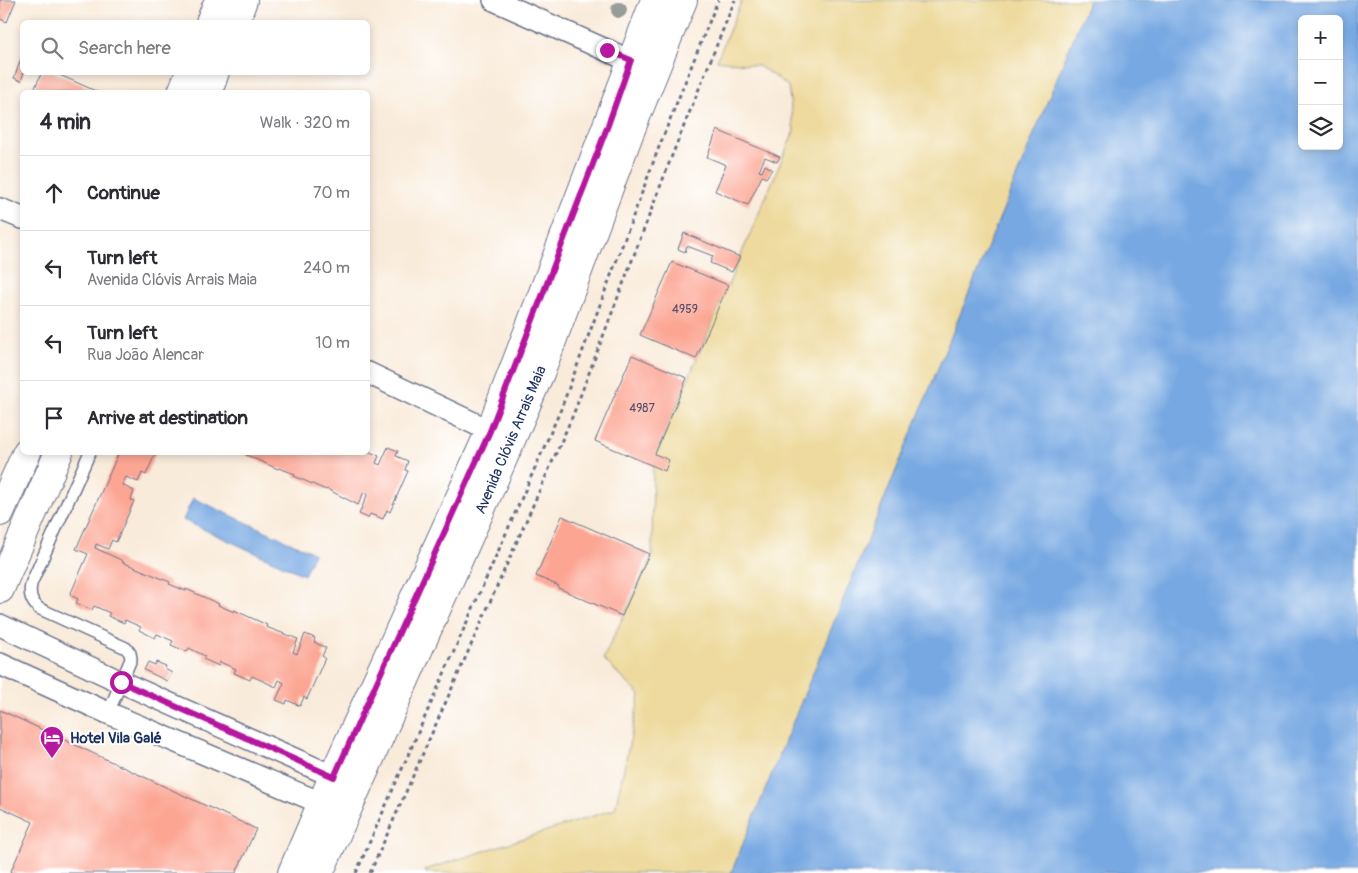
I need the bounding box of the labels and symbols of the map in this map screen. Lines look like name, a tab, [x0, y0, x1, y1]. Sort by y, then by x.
route end	[596, 39, 619, 62]
house number: 4959	[672, 302, 698, 317]
street label: Avenida Clóvis Arrais Maia	[471, 363, 551, 517]
house number: 4987	[629, 401, 655, 416]
route start	[110, 671, 133, 694]
hotel icon: Hotel Vila Galé	[39, 725, 65, 759]
place label: Hotel Vila Galé	[70, 729, 162, 748]

